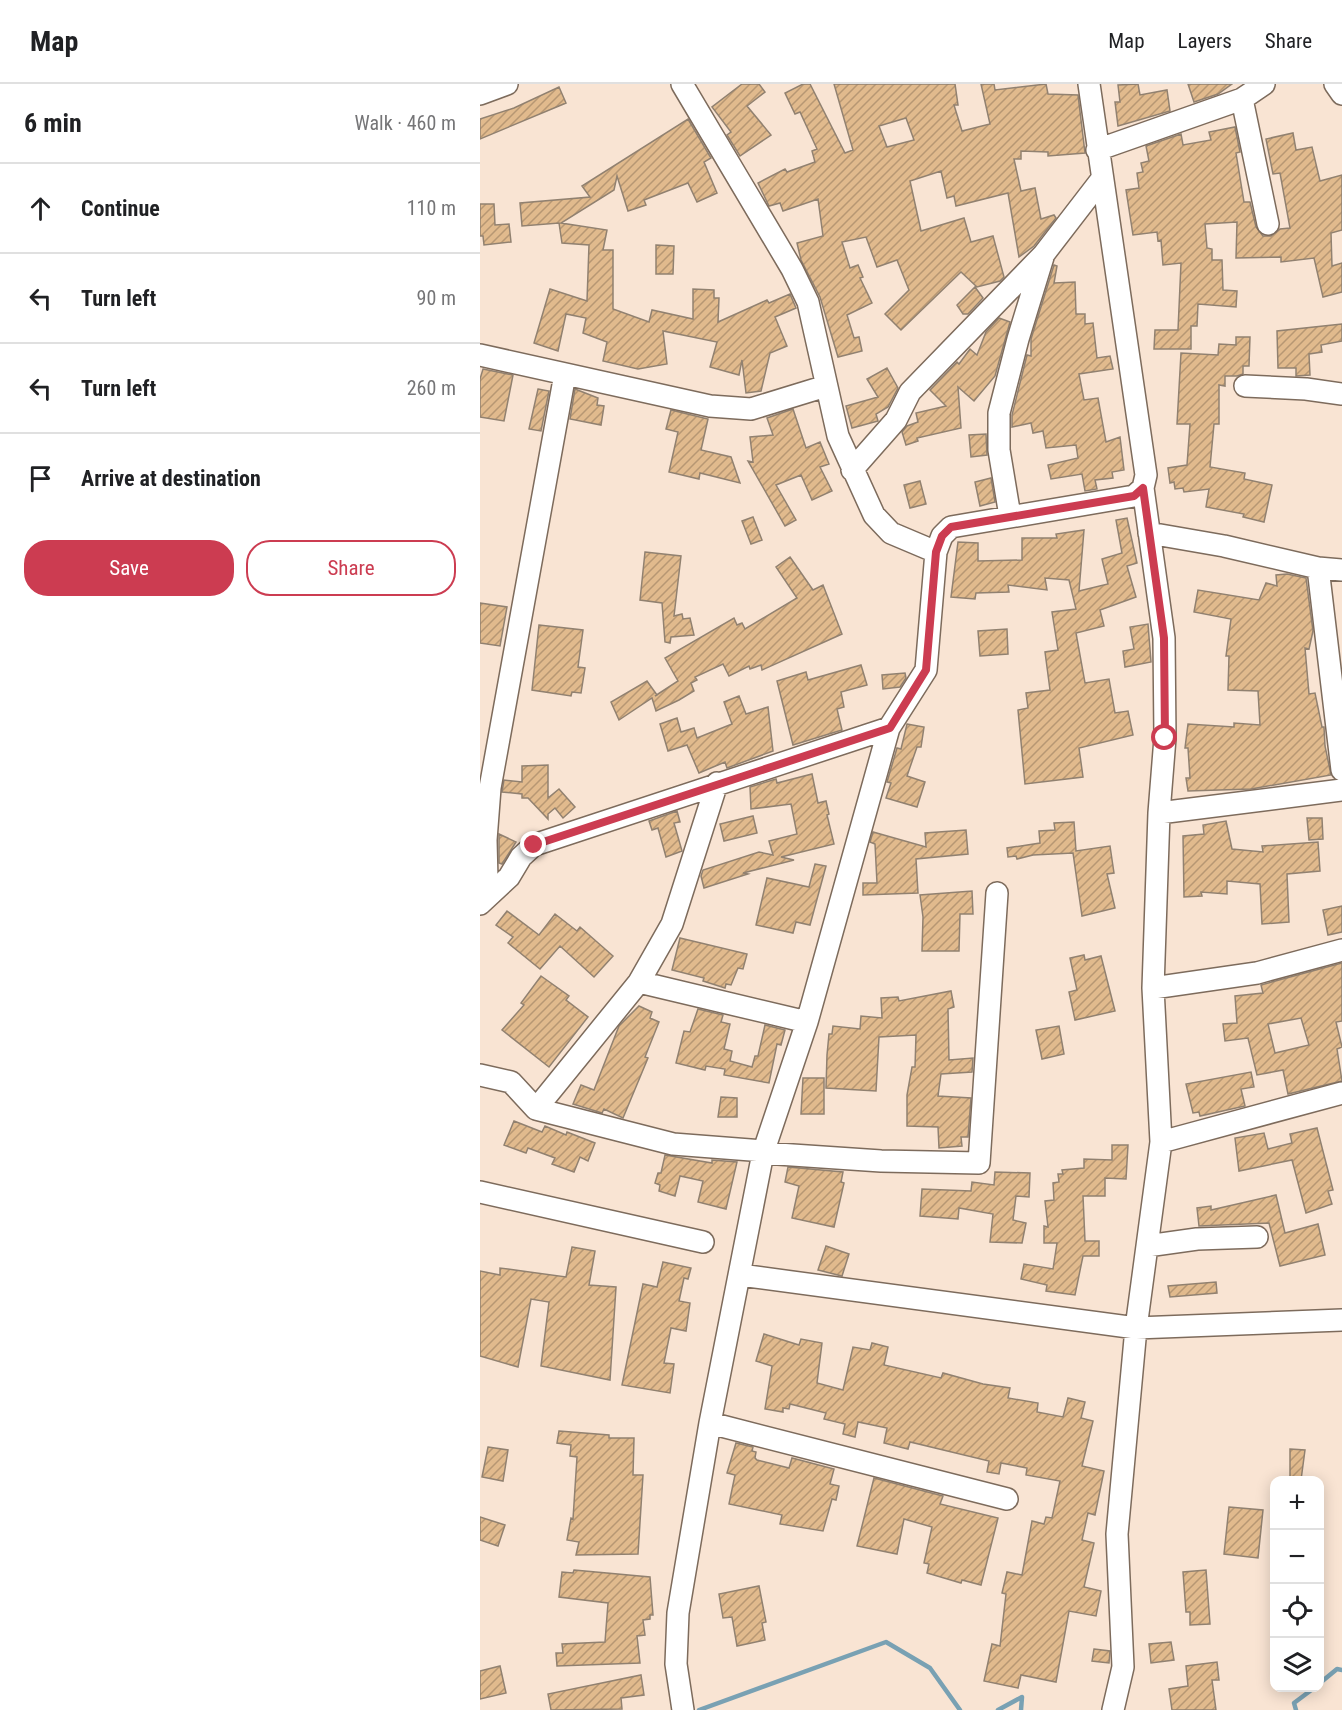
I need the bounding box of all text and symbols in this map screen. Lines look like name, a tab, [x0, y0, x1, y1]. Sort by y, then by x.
text: Map	[30, 25, 78, 58]
text: Map	[1108, 29, 1145, 53]
text: Layers	[1178, 29, 1232, 53]
text: Share	[1265, 29, 1312, 53]
text: 6 min	[24, 108, 82, 138]
text: Walk · 460 m	[355, 111, 456, 135]
icon: ahead	[24, 192, 57, 225]
text: Continue	[81, 196, 160, 221]
text: 110 m	[407, 196, 456, 220]
icon: left	[24, 282, 57, 315]
text: Turn left	[81, 286, 156, 311]
text: 90 m	[417, 286, 456, 310]
icon: left	[24, 372, 57, 405]
text: Turn left	[81, 376, 156, 401]
text: 260 m	[407, 376, 456, 400]
icon: arrive	[24, 462, 57, 495]
text: Arrive at destination	[81, 466, 261, 491]
button: Save	[24, 540, 234, 596]
button: Share	[246, 540, 456, 596]
route start	[1151, 724, 1177, 750]
route end	[520, 831, 546, 857]
map controls	[1270, 1476, 1324, 1692]
button: +	[1270, 1476, 1324, 1530]
button: −	[1270, 1530, 1324, 1584]
button: locate	[1270, 1584, 1324, 1638]
button: layers	[1270, 1638, 1324, 1692]

